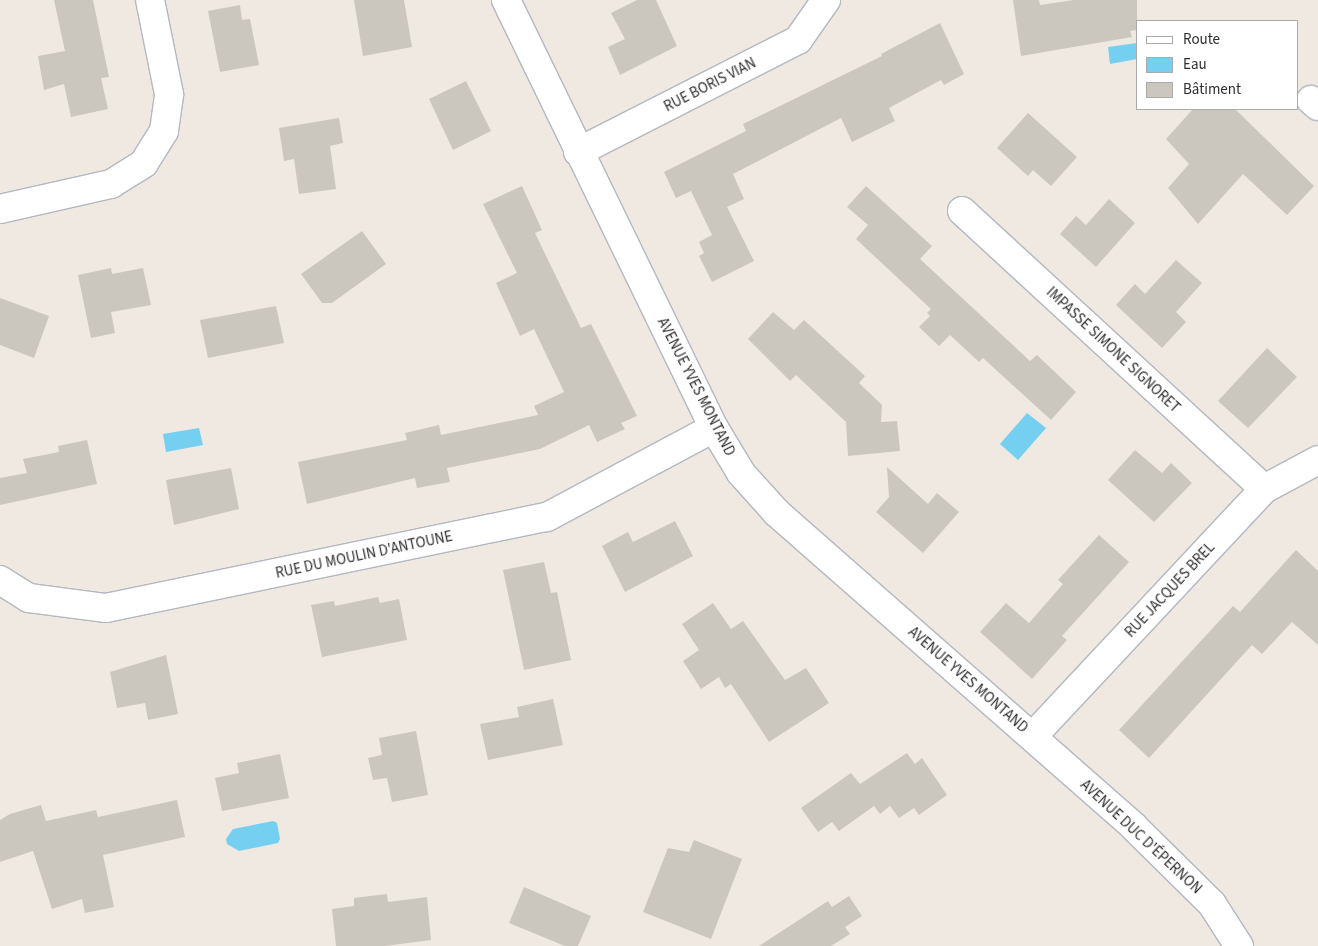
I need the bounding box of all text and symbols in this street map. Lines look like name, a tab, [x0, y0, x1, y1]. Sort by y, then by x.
legend	[1136, 20, 1298, 110]
text: Route	[1183, 29, 1220, 50]
street label: RUE BORIS VIAN	[661, 54, 759, 116]
text: Eau	[1183, 54, 1207, 75]
text: Bâtiment	[1183, 79, 1241, 100]
street label: IMPASSE SIMONE SIGNORET	[1042, 283, 1184, 417]
street label: AVENUE YVES MONTAND	[653, 315, 739, 459]
street label: RUE DU MOULIN D'ANTOUNE	[274, 527, 454, 583]
street label: RUE JACQUES BREL	[1121, 539, 1219, 641]
street label: AVENUE YVES MONTAND	[904, 623, 1032, 737]
street label: AVENUE DUC D'ÉPERNON	[1077, 776, 1205, 898]

